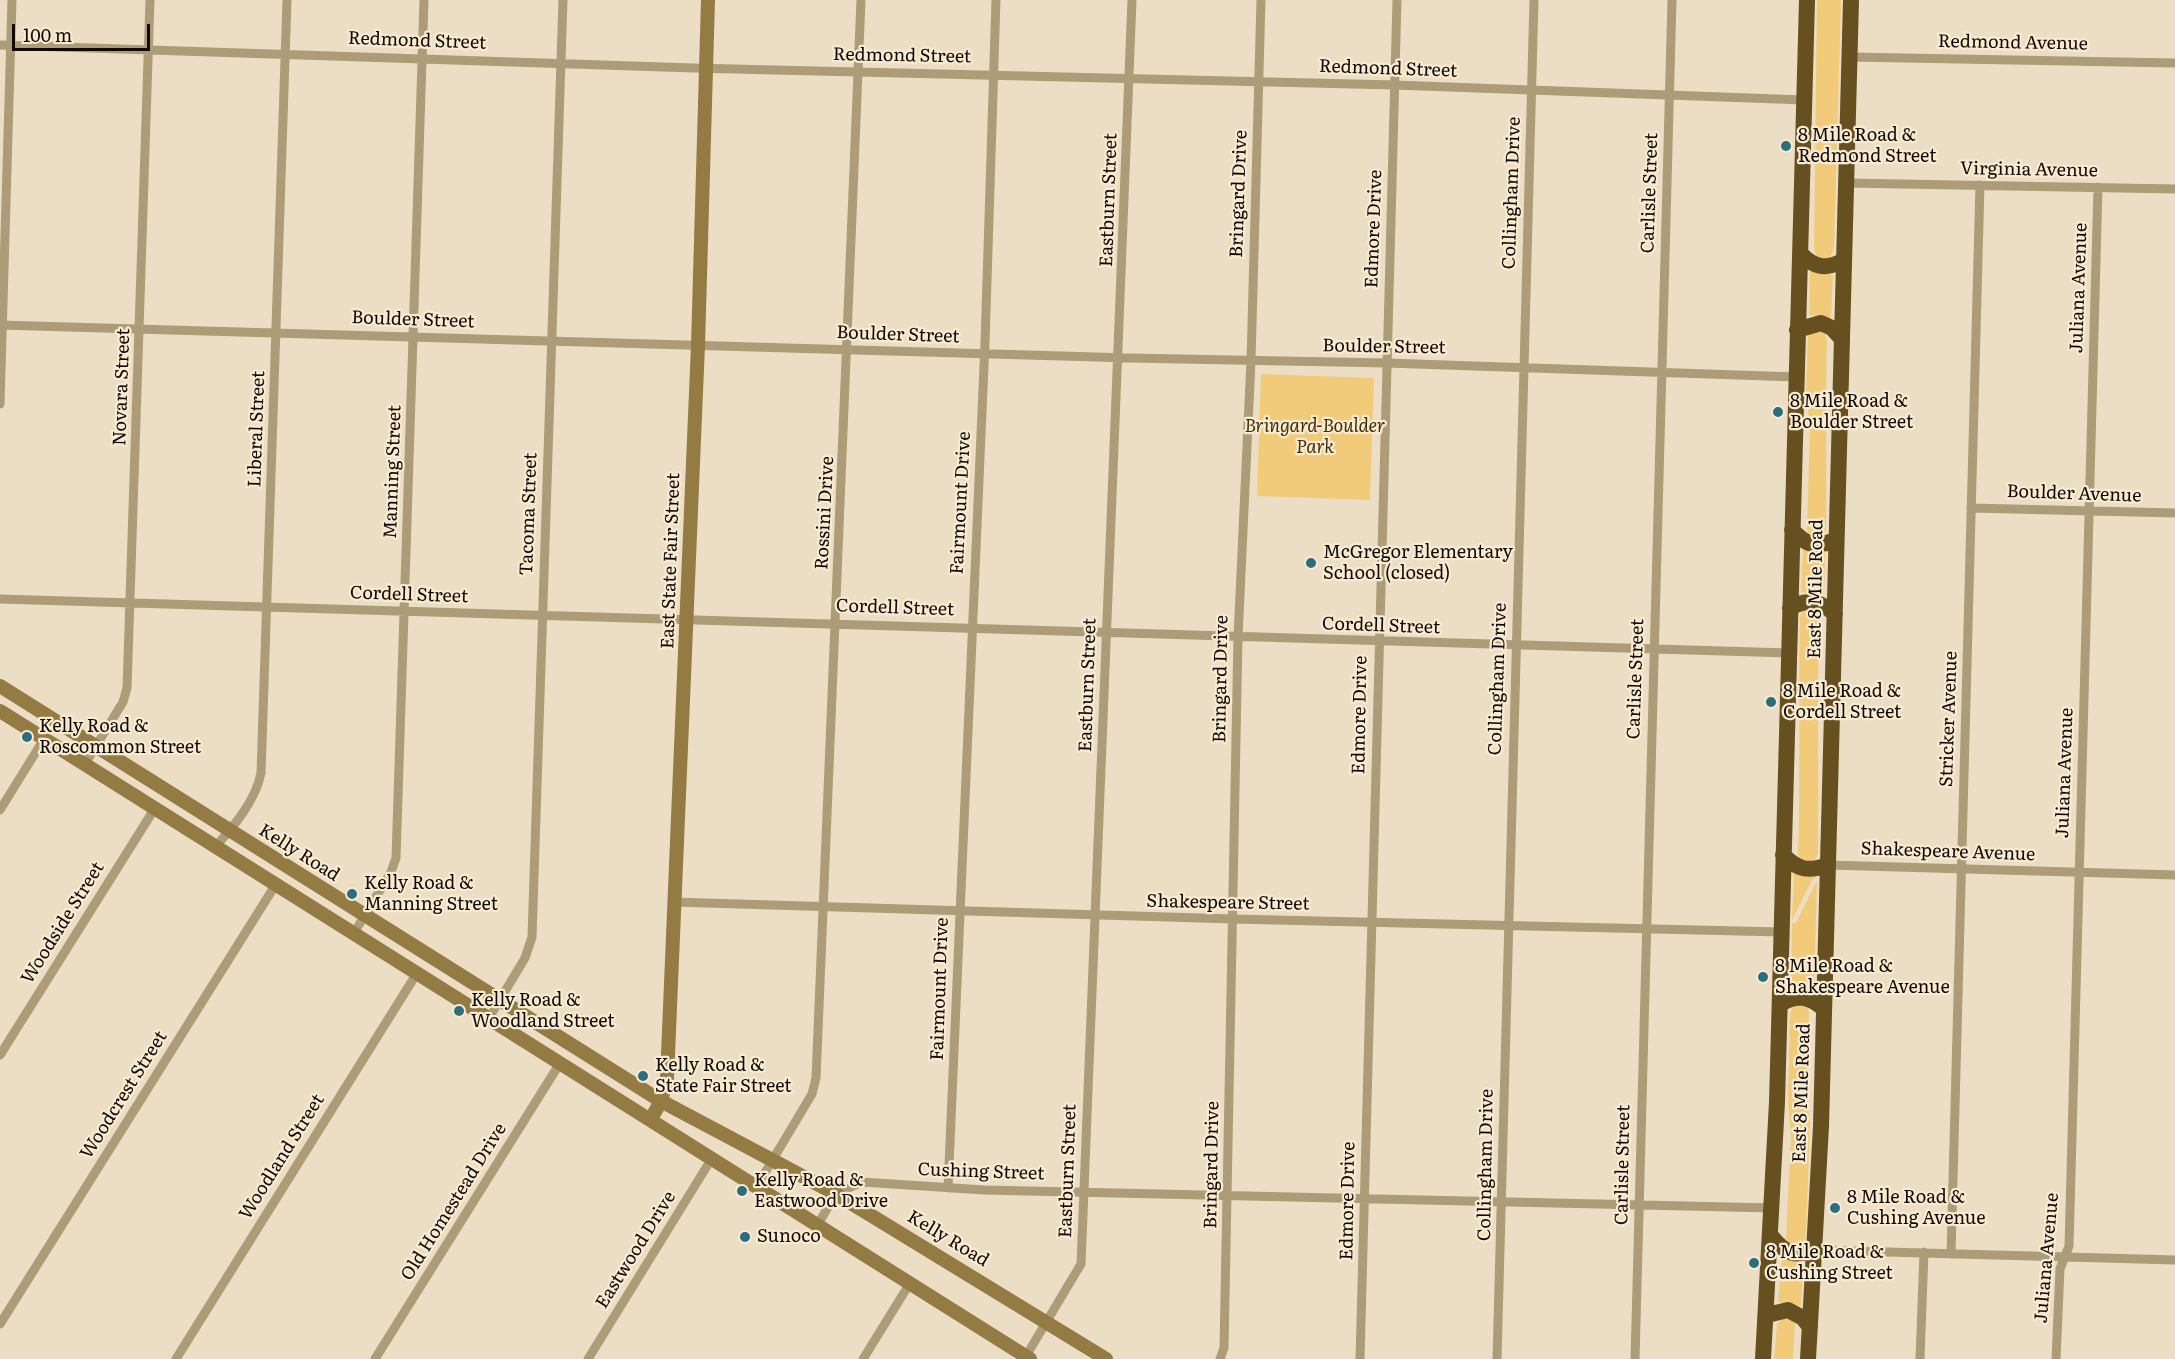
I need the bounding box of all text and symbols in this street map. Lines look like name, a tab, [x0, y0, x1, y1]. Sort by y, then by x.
scale bar	[15, 12, 153, 50]
text: 100 m	[23, 21, 72, 48]
street label: Redmond Street	[347, 28, 487, 54]
street label: Redmond Avenue	[1938, 31, 2088, 55]
street label: Redmond Street	[833, 44, 971, 68]
street label: Redmond Street	[1318, 56, 1458, 82]
street label: Collingham Drive	[1499, 116, 1525, 270]
place label: 8 Mile Road & Redmond Street	[1798, 125, 1936, 168]
street label: Bringard Drive	[1226, 130, 1252, 258]
street label: Carlisle Street	[1637, 132, 1663, 254]
street label: Eastburn Street	[1096, 133, 1122, 267]
marker: 8 Mile Road & Redmond Street	[1779, 139, 1793, 153]
street label: Virginia Avenue	[1960, 158, 2098, 182]
street label: Edmore Drive	[1361, 169, 1387, 289]
street label: Juliana Avenue	[2066, 222, 2092, 354]
street label: Boulder Street	[351, 307, 475, 333]
street label: Boulder Street	[836, 322, 960, 348]
street label: Novara Street	[109, 328, 135, 446]
street label: Boulder Street	[1322, 335, 1446, 359]
street label: Liberal Street	[244, 370, 270, 488]
place label: 8 Mile Road & Boulder Street	[1790, 391, 1913, 434]
street label: Manning Street	[380, 405, 406, 539]
marker: 8 Mile Road & Boulder Street	[1771, 405, 1785, 419]
park label: Bringard-Boulder Park	[1245, 416, 1385, 458]
street label: Fairmount Drive	[946, 431, 976, 575]
street label: Tacoma Street	[516, 452, 542, 576]
street label: Rossini Drive	[811, 456, 839, 570]
street label: East State Fair Street	[657, 472, 685, 650]
street label: Boulder Avenue	[2006, 481, 2142, 507]
street label: East 8 Mile Road	[1804, 519, 1828, 659]
place label: McGregor Elementary School (closed)	[1323, 542, 1513, 584]
marker: McGregor Elementary School (closed)	[1304, 556, 1318, 570]
street label: Cordell Street	[349, 582, 469, 608]
street label: Cordell Street	[835, 595, 955, 621]
street label: Collingham Drive	[1485, 602, 1511, 756]
street label: Cordell Street	[1321, 613, 1441, 639]
street label: Bringard Drive	[1209, 615, 1233, 743]
street label: Eastburn Street	[1075, 618, 1101, 752]
street label: Carlisle Street	[1623, 618, 1649, 740]
street label: Stricker Avenue	[1936, 651, 1962, 787]
street label: Edmore Drive	[1348, 655, 1372, 775]
place label: 8 Mile Road & Cordell Street	[1783, 681, 1901, 724]
marker: 8 Mile Road & Cordell Street	[1764, 695, 1778, 709]
street label: Juliana Avenue	[2052, 707, 2078, 839]
place label: Kelly Road & Roscommon Street	[39, 716, 201, 758]
marker: Kelly Road & Roscommon Street	[20, 730, 34, 744]
street label: Kelly Road	[255, 820, 343, 886]
street label: Shakespeare Avenue	[1860, 838, 2036, 866]
street label: Woodside Street	[17, 858, 109, 988]
place label: Kelly Road & Manning Street	[364, 873, 498, 916]
marker: Kelly Road & Manning Street	[345, 887, 359, 901]
street label: Shakespeare Street	[1146, 891, 1310, 915]
street label: Fairmount Drive	[927, 917, 953, 1061]
place label: 8 Mile Road & Shakespeare Avenue	[1775, 956, 1950, 998]
marker: 8 Mile Road & Shakespeare Avenue	[1756, 970, 1770, 984]
place label: Kelly Road & Woodland Street	[471, 990, 615, 1032]
marker: Kelly Road & Woodland Street	[452, 1004, 466, 1018]
street label: East 8 Mile Road	[1789, 1023, 1815, 1163]
street label: Woodcrest Street	[76, 1027, 172, 1163]
place label: Kelly Road & State Fair Street	[655, 1055, 792, 1098]
marker: Kelly Road & State Fair Street	[636, 1069, 650, 1083]
street label: Collingham Drive	[1474, 1089, 1498, 1241]
street label: Woodland Street	[235, 1090, 329, 1224]
street label: Bringard Drive	[1200, 1101, 1224, 1229]
street label: Eastburn Street	[1055, 1104, 1081, 1238]
street label: Carlisle Street	[1611, 1105, 1635, 1225]
street label: Old Homestead Drive	[397, 1119, 511, 1285]
street label: Edmore Drive	[1336, 1141, 1360, 1261]
street label: Cushing Street	[917, 1159, 1045, 1185]
place label: Kelly Road & Eastwood Drive	[754, 1170, 888, 1212]
marker: Kelly Road & Eastwood Drive	[735, 1184, 749, 1198]
street label: Eastwood Drive	[591, 1187, 681, 1313]
place label: 8 Mile Road & Cushing Avenue	[1847, 1187, 1986, 1230]
street label: Juliana Avenue	[2031, 1192, 2063, 1324]
marker: 8 Mile Road & Cushing Avenue	[1828, 1201, 1842, 1215]
street label: Kelly Road	[903, 1206, 993, 1272]
place label: Sunoco	[757, 1226, 821, 1248]
marker: Sunoco	[738, 1230, 752, 1244]
place label: 8 Mile Road & Cushing Street	[1766, 1242, 1893, 1284]
marker: 8 Mile Road & Cushing Street	[1747, 1256, 1761, 1270]

